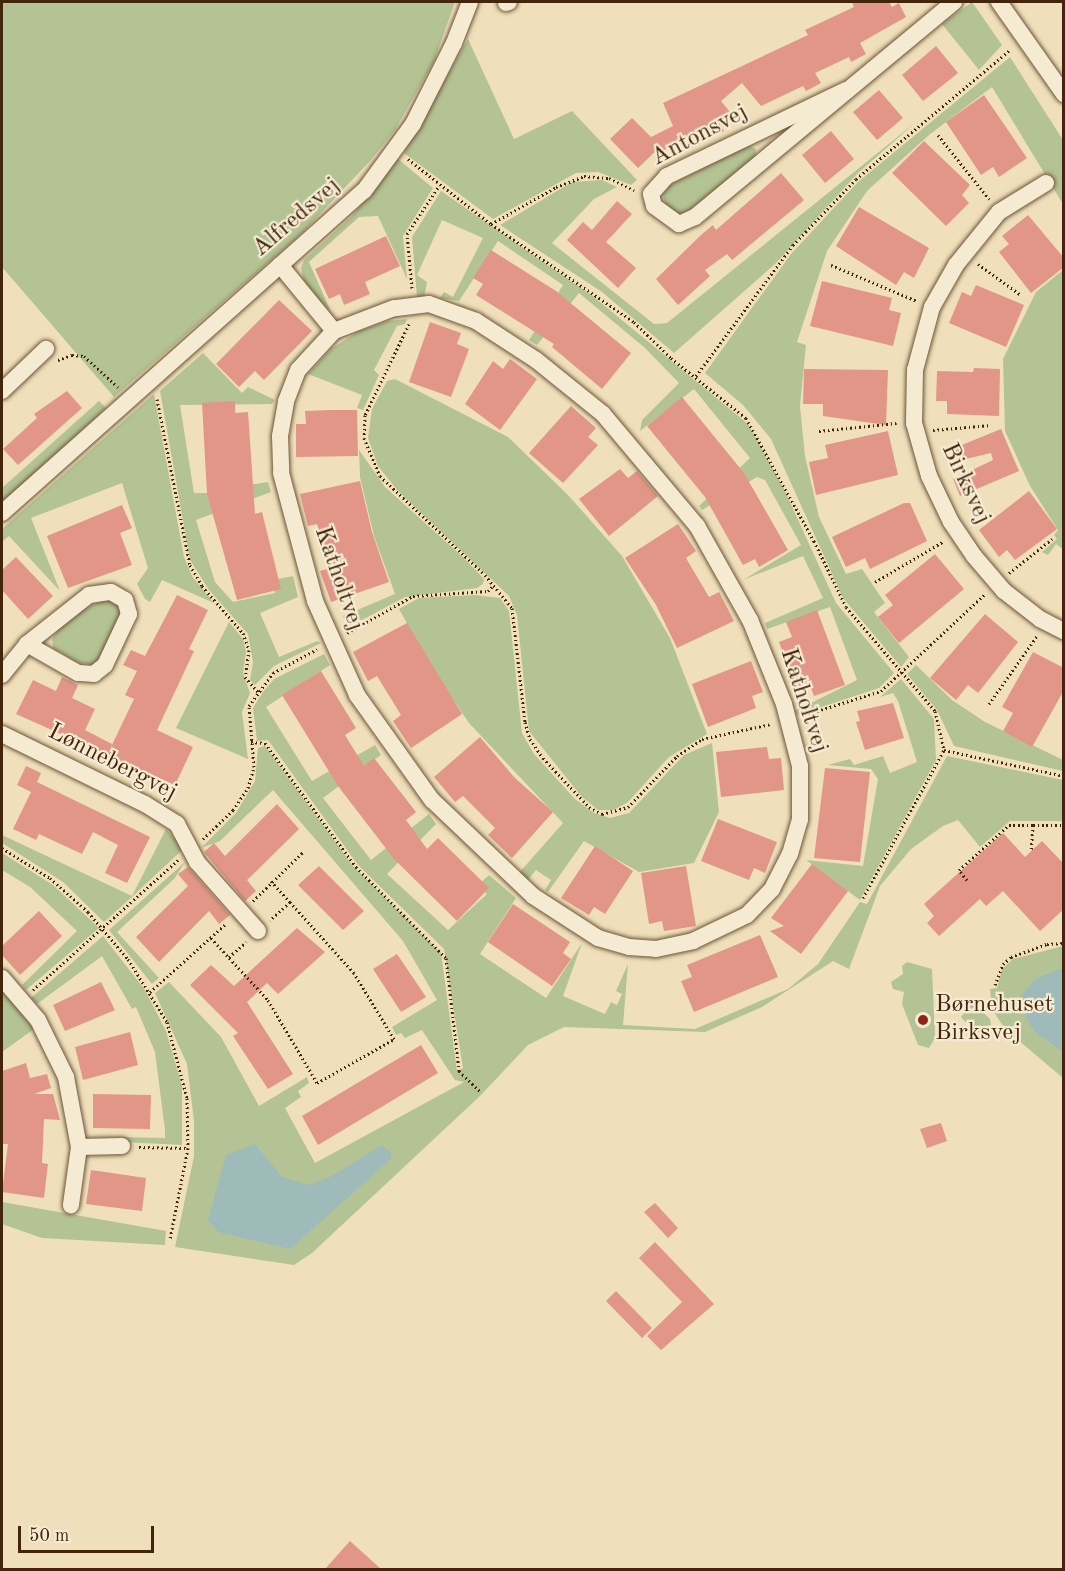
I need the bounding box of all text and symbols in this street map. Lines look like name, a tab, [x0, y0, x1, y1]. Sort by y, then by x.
street label: Antonsvej	[647, 99, 753, 173]
street label: Alfredsvej	[247, 172, 347, 264]
street label: Birksvej	[934, 439, 996, 529]
street label: Katholtvej	[307, 523, 369, 635]
street label: Katholtvej	[773, 645, 833, 757]
street label: Lønnebergvej	[42, 718, 182, 808]
place label: Børnehuset Birksvej	[935, 992, 1053, 1048]
marker: Børnehuset Birksvej	[916, 1013, 930, 1027]
scale bar	[21, 1514, 158, 1552]
text: 50 m	[29, 1527, 69, 1545]

